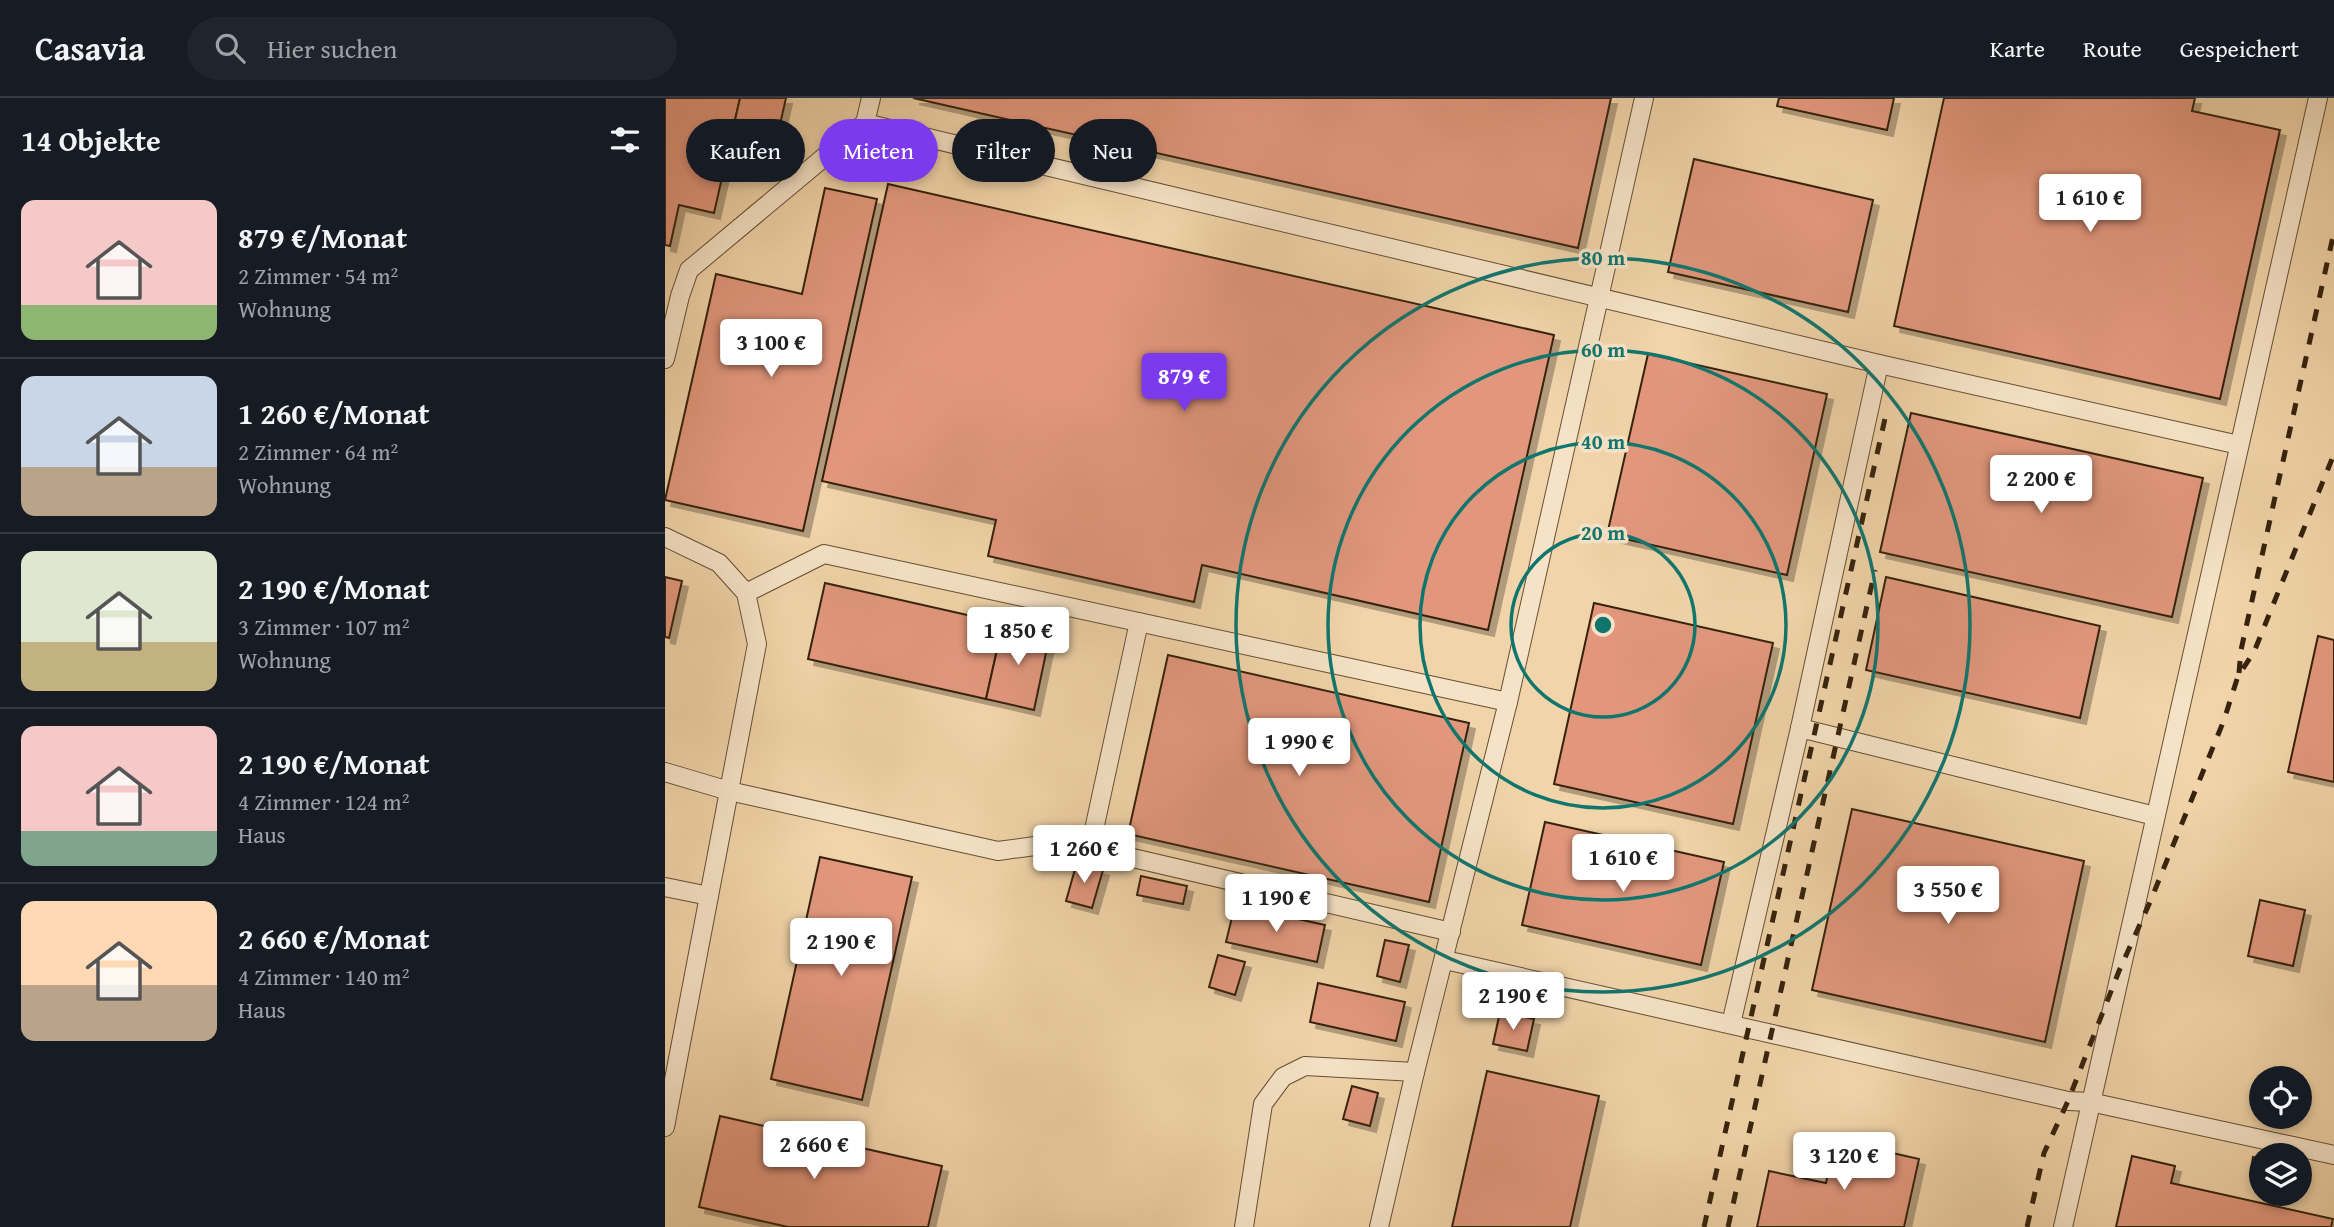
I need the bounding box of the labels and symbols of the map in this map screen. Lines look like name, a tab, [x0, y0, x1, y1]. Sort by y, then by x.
pin: 1 610 €	[2025, 174, 2155, 234]
text: 80 m	[1581, 242, 1625, 273]
pin: 3 100 €	[706, 320, 836, 379]
text: 60 m	[1581, 334, 1625, 365]
pin: 879 €	[1135, 354, 1233, 413]
text: 40 m	[1581, 426, 1625, 457]
pin: 2 200 €	[1976, 456, 2106, 515]
text: 20 m	[1581, 517, 1625, 548]
pin: 1 850 €	[953, 608, 1083, 667]
centre of rings	[1591, 613, 1615, 637]
pin: 1 990 €	[1234, 718, 1364, 778]
pin: 1 260 €	[1019, 826, 1149, 885]
pin: 1 610 €	[1558, 834, 1688, 894]
pin: 3 550 €	[1883, 866, 2013, 926]
pin: 1 190 €	[1211, 874, 1341, 934]
pin: 2 190 €	[776, 918, 906, 978]
pin: 2 190 €	[1448, 972, 1578, 1032]
pin: 2 660 €	[749, 1122, 879, 1181]
pin: 3 120 €	[1779, 1132, 1909, 1192]

